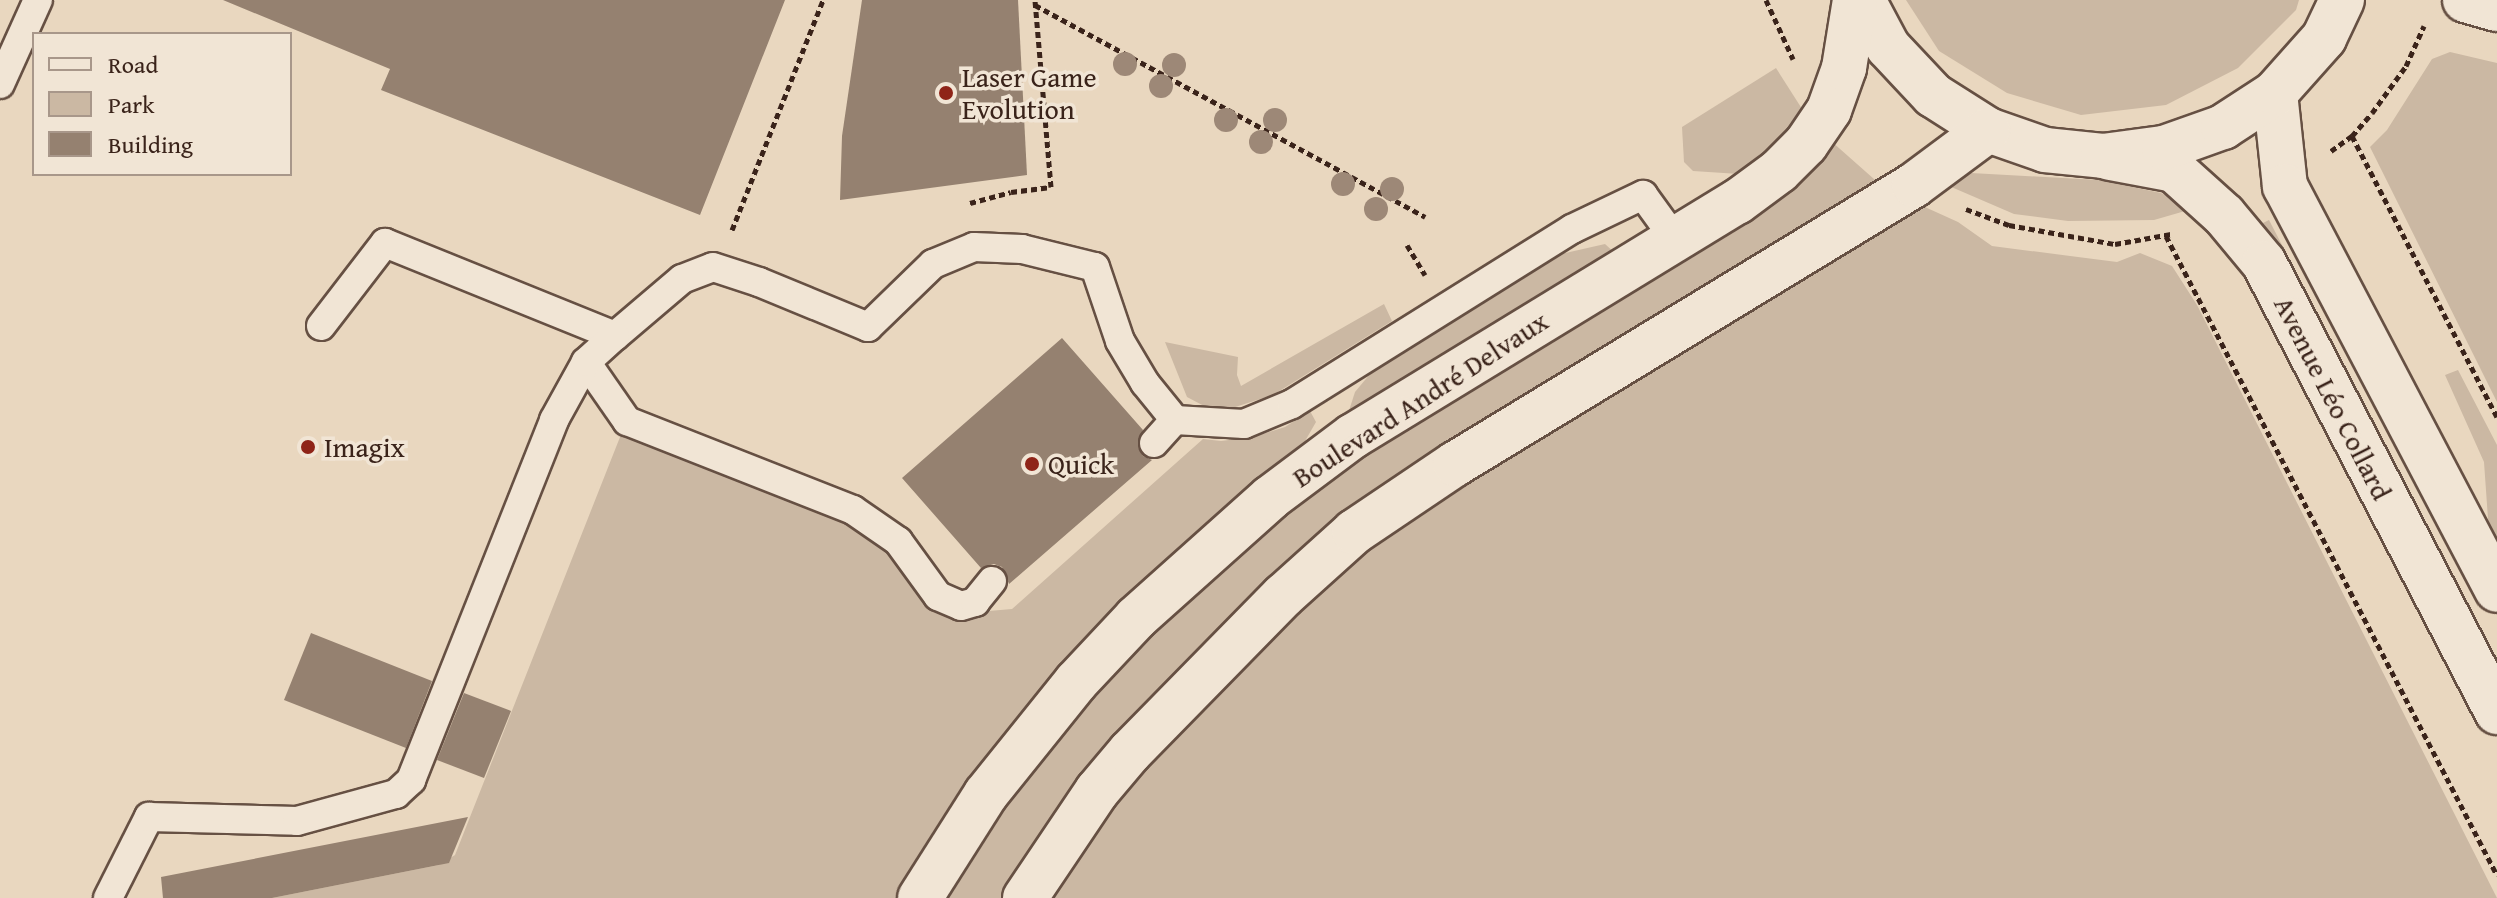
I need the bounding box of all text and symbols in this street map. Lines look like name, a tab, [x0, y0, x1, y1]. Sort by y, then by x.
legend	[32, 32, 292, 176]
text: Road	[108, 47, 158, 82]
place label: Laser Game Evolution	[962, 60, 1097, 126]
marker: Laser Game Evolution	[937, 84, 955, 102]
text: Park	[108, 87, 154, 122]
text: Building	[108, 127, 193, 162]
street label: Avenue Léo Collard	[2267, 291, 2399, 505]
street label: Boulevard André Delvaux	[1286, 304, 1554, 494]
place label: Imagix	[324, 430, 405, 464]
marker: Imagix	[299, 438, 317, 456]
place label: Quick	[1048, 447, 1114, 481]
marker: Quick	[1023, 455, 1041, 473]

